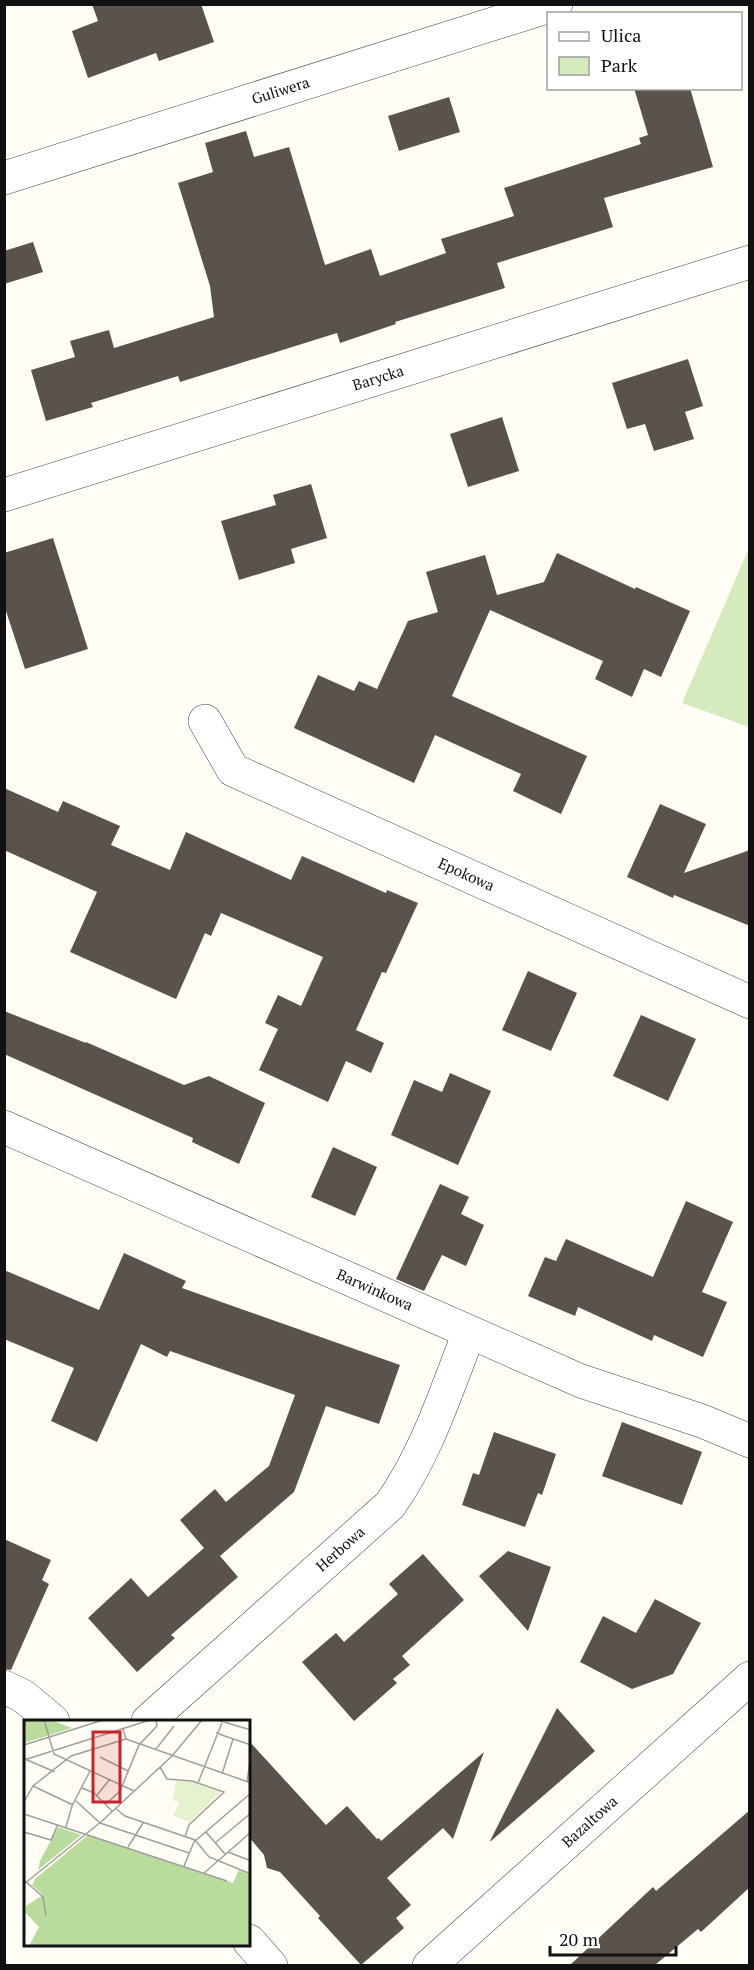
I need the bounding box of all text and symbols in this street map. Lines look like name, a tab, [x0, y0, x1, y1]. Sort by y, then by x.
legend	[547, 12, 742, 90]
text: Ulica	[601, 23, 641, 47]
text: Park	[601, 53, 638, 77]
street label: Guliwera	[249, 71, 312, 108]
street label: Barycka	[350, 360, 406, 395]
street label: Epokowa	[435, 852, 498, 895]
street label: Barwinkowa	[334, 1264, 417, 1315]
street label: Herbowa	[311, 1521, 369, 1576]
inset map	[24, 1720, 250, 1946]
street label: Bazaltowa	[557, 1790, 622, 1851]
scale bar	[550, 1919, 676, 1957]
text: 20 m	[559, 1927, 599, 1951]

